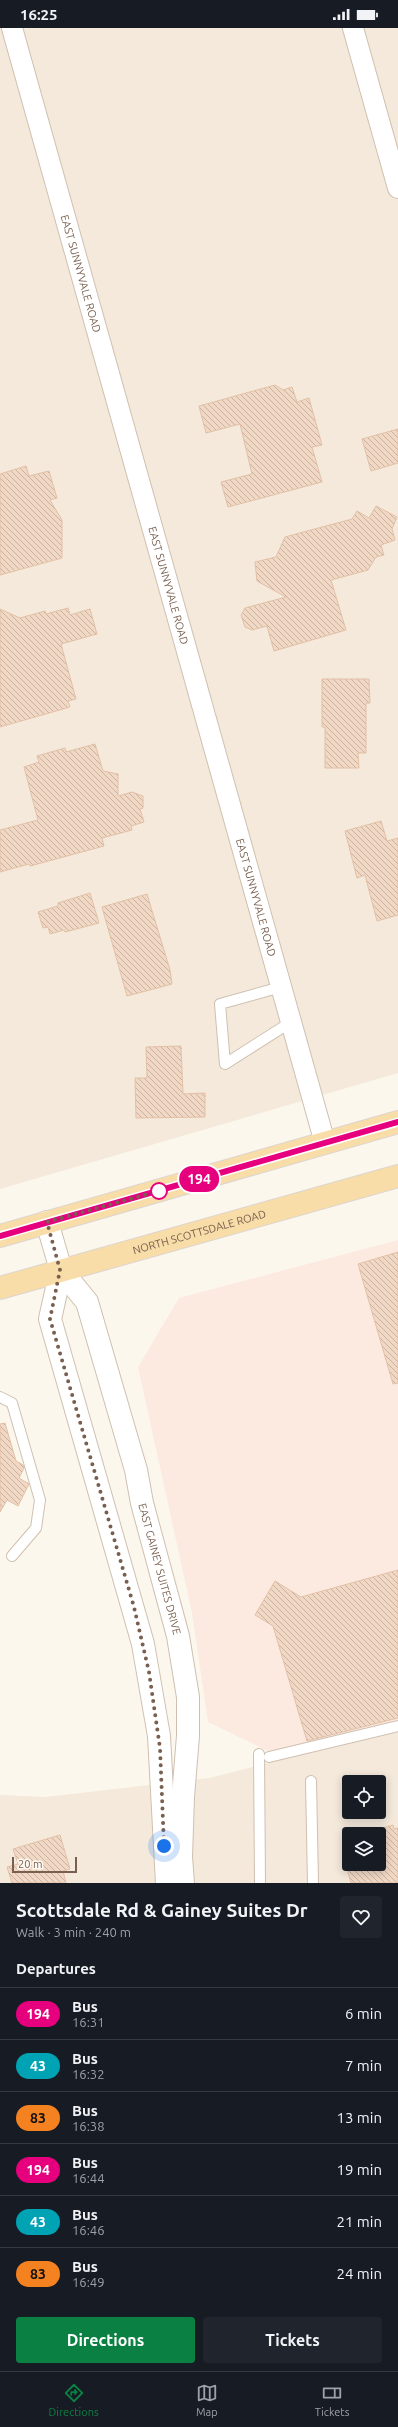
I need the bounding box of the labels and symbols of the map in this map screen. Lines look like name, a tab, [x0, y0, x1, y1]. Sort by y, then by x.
street label: EAST SUNNYVALE ROAD	[59, 213, 103, 334]
street label: EAST SUNNYVALE ROAD	[146, 525, 191, 646]
street label: EAST SUNNYVALE ROAD	[234, 837, 278, 958]
line badge: 194	[176, 1166, 222, 1192]
unlabelled marker	[150, 1182, 168, 1200]
street label: NORTH SCOTTSDALE ROAD	[131, 1207, 268, 1256]
street label: EAST GAINEY SUITES DRIVE	[136, 1502, 183, 1636]
your location	[154, 1836, 174, 1856]
scale bar	[12, 1855, 77, 1874]

